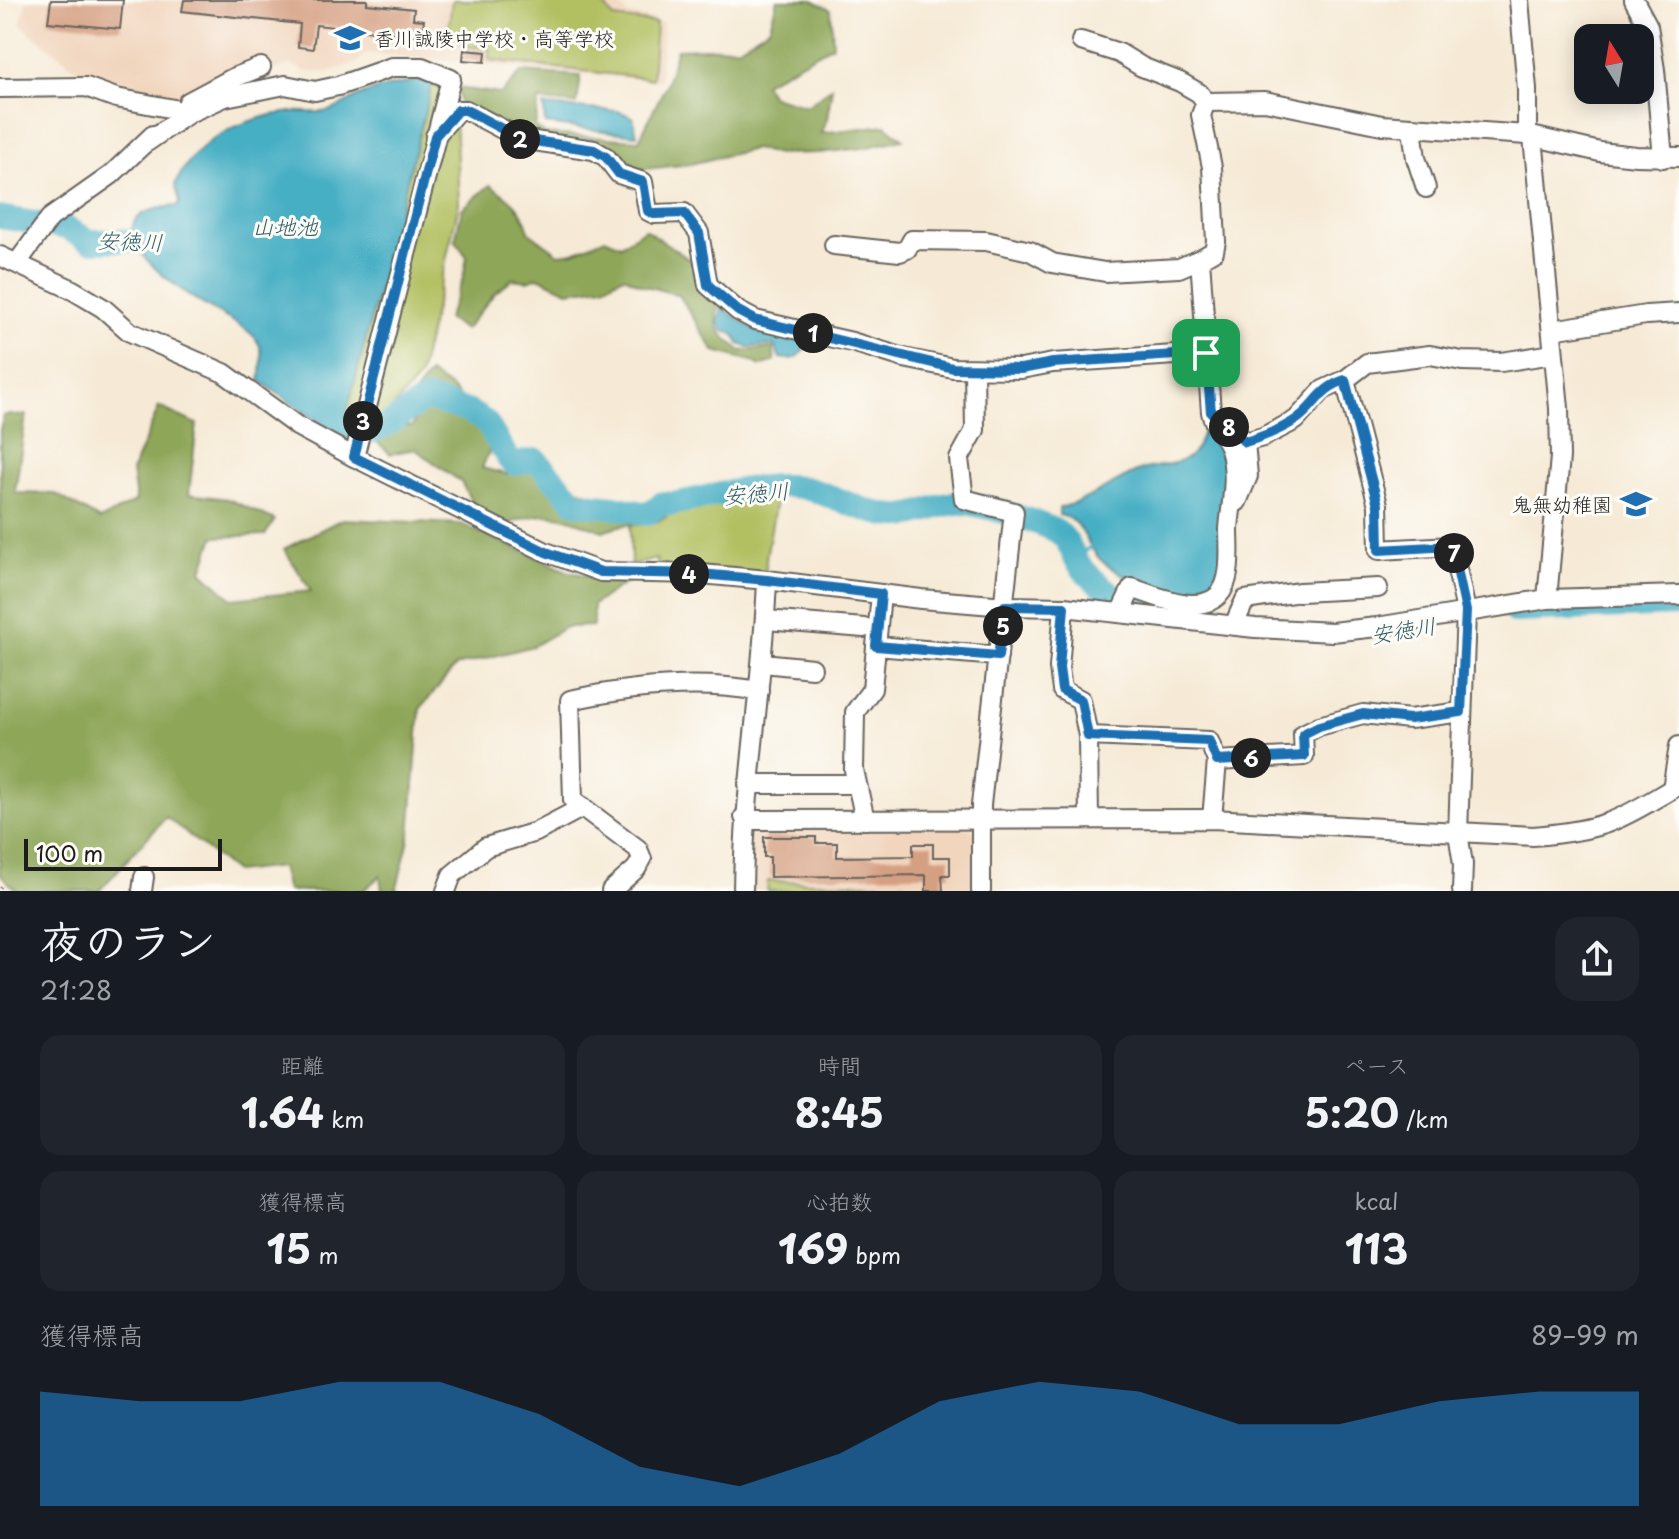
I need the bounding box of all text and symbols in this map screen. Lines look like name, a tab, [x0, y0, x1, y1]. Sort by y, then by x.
school or university icon: 香川誠陵中学校・高等学校	[333, 21, 367, 55]
place label: 香川誠陵中学校・高等学校	[374, 23, 614, 53]
north arrow	[1574, 24, 1654, 104]
map controls	[1574, 24, 1654, 104]
pin: 2	[500, 119, 540, 159]
text: 2	[512, 122, 528, 155]
water label: 山地池	[252, 209, 319, 242]
water label: 安徳川	[96, 222, 164, 258]
pin: 1	[793, 313, 833, 353]
text: 1	[808, 316, 818, 349]
pin	[1172, 319, 1240, 387]
icon: arrive	[1184, 331, 1228, 375]
pin: 3	[343, 401, 383, 441]
text: 3	[356, 404, 370, 437]
pin: 8	[1209, 407, 1249, 447]
text: 8	[1222, 410, 1236, 443]
water label: 安徳川	[722, 473, 790, 511]
school or university icon: 鬼無幼稚園	[1619, 487, 1653, 521]
place label: 鬼無幼稚園	[1512, 489, 1612, 519]
pin: 7	[1434, 533, 1474, 573]
text: 7	[1448, 536, 1460, 569]
pin: 4	[669, 554, 709, 594]
text: 4	[682, 557, 696, 590]
pin: 5	[983, 606, 1023, 646]
water label: 安徳川	[1368, 608, 1438, 650]
text: 5	[996, 609, 1010, 642]
pin: 6	[1231, 738, 1271, 778]
text: 6	[1243, 741, 1259, 774]
scale bar	[24, 835, 222, 871]
text: 100 m	[36, 836, 103, 869]
text: 夜のラン	[40, 907, 216, 973]
button: share	[1555, 917, 1639, 1001]
text: 21:28	[40, 970, 112, 1009]
text: 距離	[280, 1048, 325, 1081]
text: 時間	[817, 1048, 862, 1081]
text: ペース	[1344, 1048, 1409, 1081]
text: 1.64	[241, 1081, 324, 1142]
text: 8:45	[795, 1081, 884, 1142]
text: 5:20	[1305, 1081, 1399, 1142]
text: km	[324, 1102, 364, 1135]
text: /km	[1399, 1102, 1448, 1135]
text: 獲得標高	[258, 1184, 347, 1217]
text: 心拍数	[806, 1184, 873, 1217]
text: kcal	[1355, 1184, 1398, 1217]
text: 15	[267, 1217, 311, 1278]
text: 169	[778, 1217, 848, 1278]
text: 113	[1345, 1217, 1408, 1278]
text: m	[311, 1238, 338, 1271]
text: bpm	[848, 1238, 901, 1271]
text: 獲得標高	[40, 1315, 144, 1354]
text: 89–99 m	[1531, 1315, 1639, 1354]

